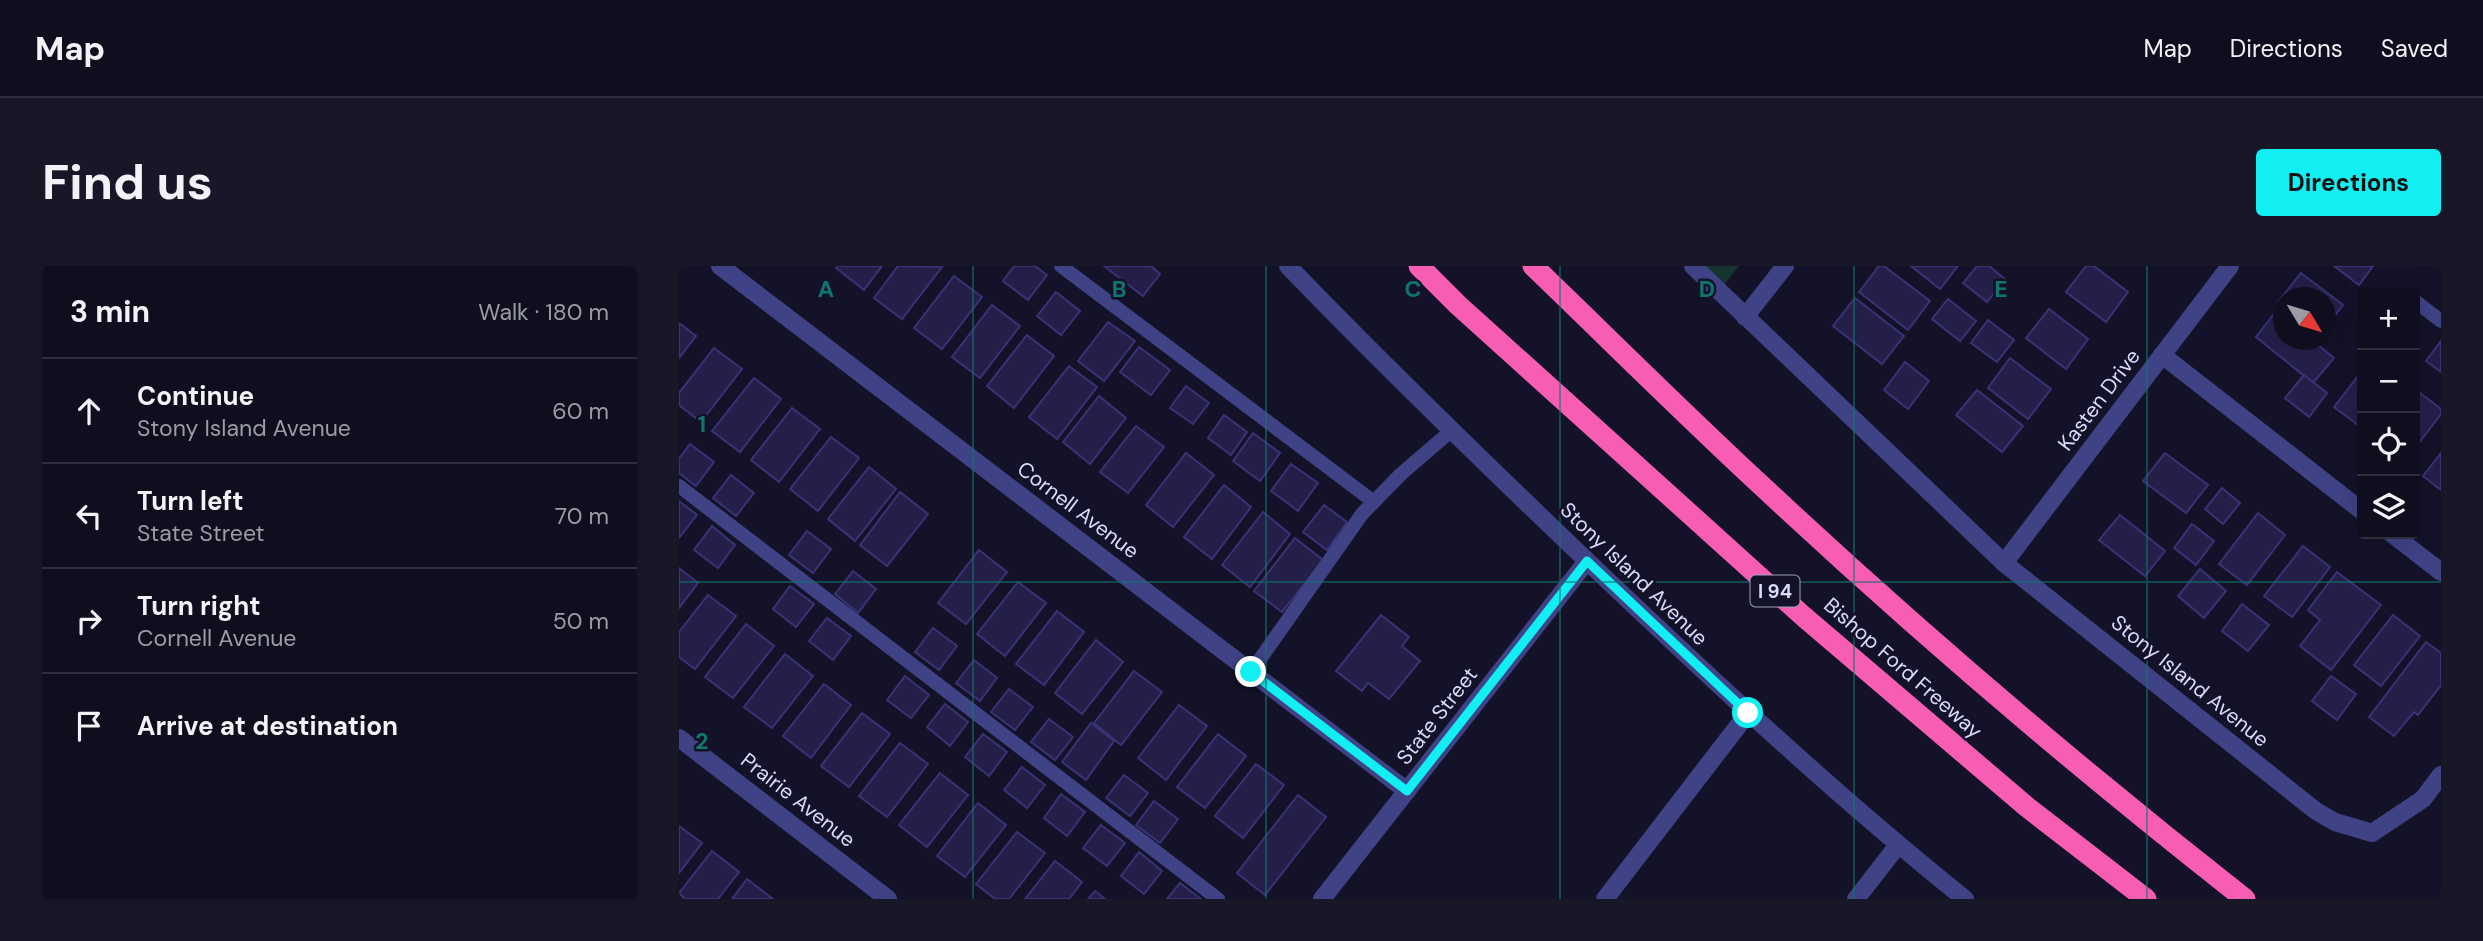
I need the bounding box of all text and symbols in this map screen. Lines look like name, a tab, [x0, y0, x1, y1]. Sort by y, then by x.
text: Map	[35, 27, 105, 70]
text: Map	[2144, 33, 2192, 64]
text: Directions	[2230, 33, 2343, 64]
text: Saved	[2381, 33, 2448, 64]
button: Directions	[2256, 149, 2441, 216]
text: Find us	[42, 150, 213, 214]
text: A	[818, 274, 834, 304]
text: B	[1112, 274, 1126, 304]
text: C	[1405, 274, 1421, 304]
text: D	[1699, 274, 1715, 304]
text: E	[1994, 274, 2008, 304]
north arrow	[2273, 287, 2336, 350]
map controls	[2357, 287, 2420, 539]
button: +	[2357, 287, 2420, 350]
text: 3 min	[70, 292, 150, 331]
text: Walk · 180 m	[478, 297, 609, 327]
street label: Kasten Drive	[2052, 343, 2146, 457]
button: −	[2357, 350, 2420, 413]
text: Continue	[137, 379, 254, 413]
icon: ahead	[70, 392, 108, 430]
text: 60 m	[552, 396, 609, 426]
text: 1	[698, 409, 706, 439]
text: Stony Island Avenue	[137, 413, 351, 443]
button: locate	[2357, 413, 2420, 476]
street label: Cornell Avenue	[1011, 455, 1145, 565]
button: layers	[2357, 476, 2420, 539]
text: Turn left	[137, 484, 244, 518]
street label: Stony Island Avenue	[1554, 496, 1714, 652]
icon: left	[70, 497, 108, 535]
text: 70 m	[555, 501, 609, 531]
text: State Street	[137, 518, 265, 548]
road number: I 94	[1751, 576, 1799, 606]
text: Turn right	[137, 589, 261, 623]
street label: Bishop Ford Freeway	[1818, 591, 1988, 745]
icon: right	[70, 602, 108, 640]
text: 50 m	[553, 606, 609, 636]
street label: Stony Island Avenue	[2105, 609, 2275, 753]
text: Cornell Avenue	[137, 623, 296, 653]
route end	[1235, 656, 1266, 687]
street label: State Street	[1390, 661, 1484, 771]
route start	[1732, 697, 1763, 728]
icon: arrive	[70, 707, 108, 745]
text: Arrive at destination	[137, 709, 398, 743]
text: 2	[695, 726, 709, 756]
street label: Prairie Avenue	[735, 746, 861, 854]

